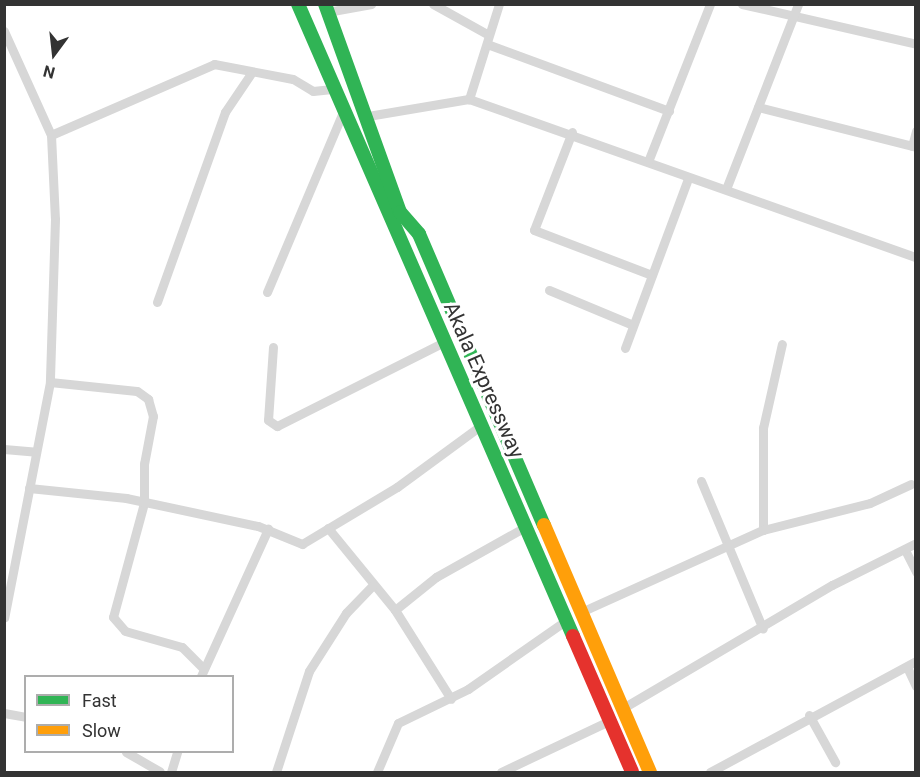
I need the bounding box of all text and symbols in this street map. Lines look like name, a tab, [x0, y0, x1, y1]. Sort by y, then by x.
north arrow	[24, 24, 84, 84]
text: N	[41, 61, 57, 83]
street label: Akala Expressway	[438, 298, 530, 462]
legend	[24, 675, 234, 753]
text: Fast	[82, 690, 117, 711]
text: Slow	[82, 720, 121, 741]

